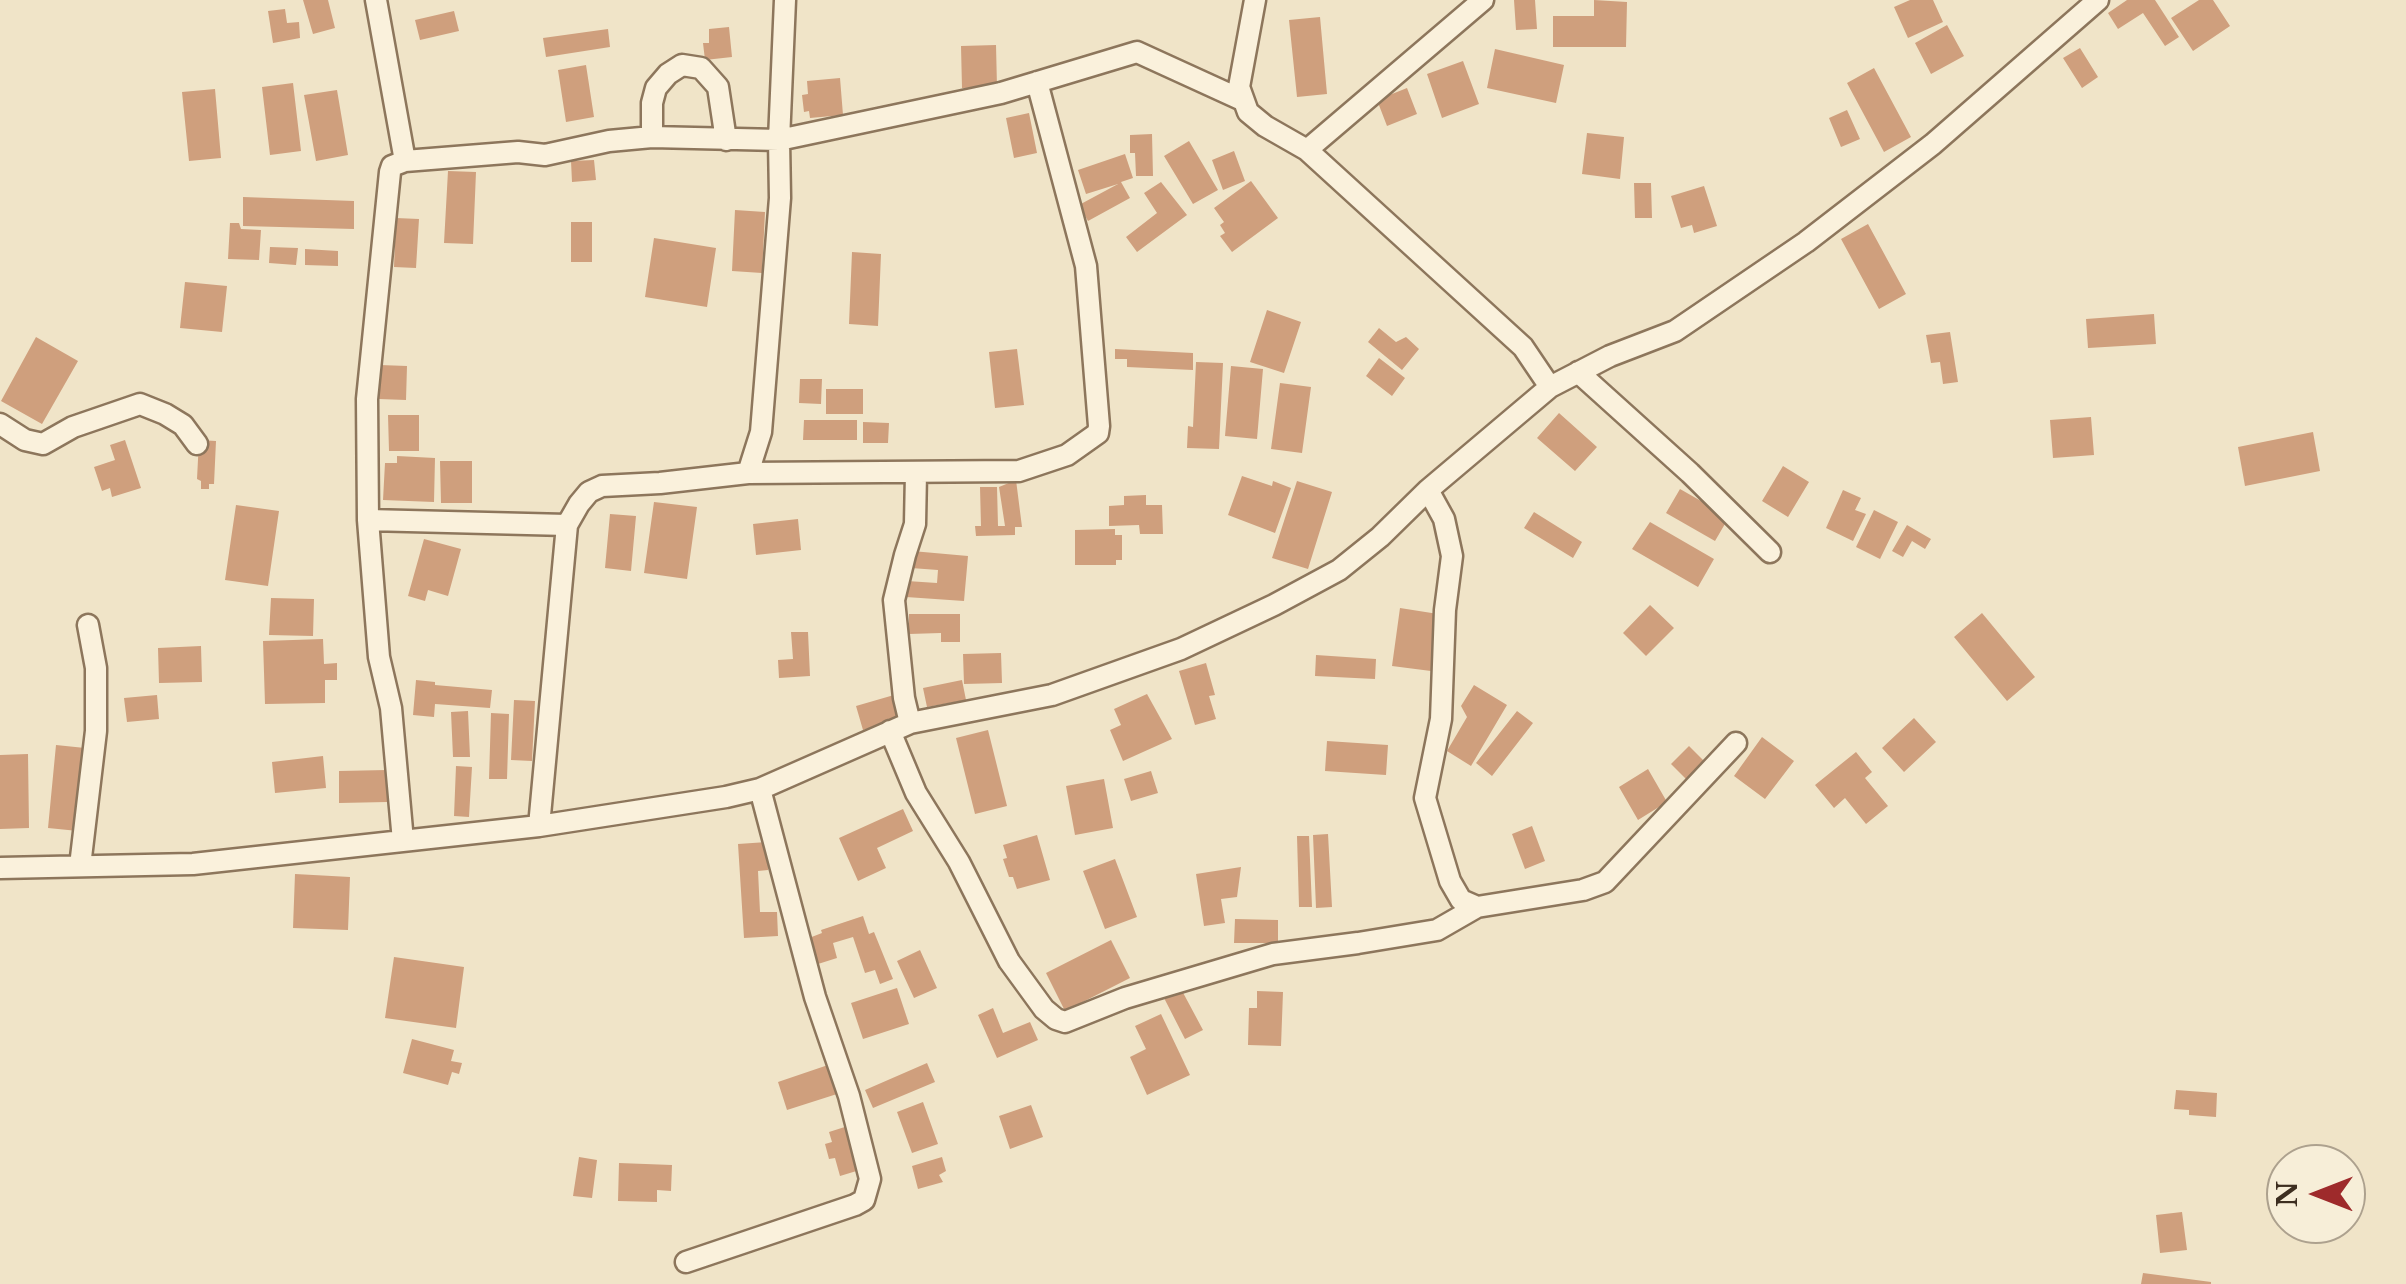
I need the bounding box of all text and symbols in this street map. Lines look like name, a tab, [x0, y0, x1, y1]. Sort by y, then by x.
north arrow	[2266, 1144, 2366, 1244]
text: N	[2270, 1181, 2305, 1207]

